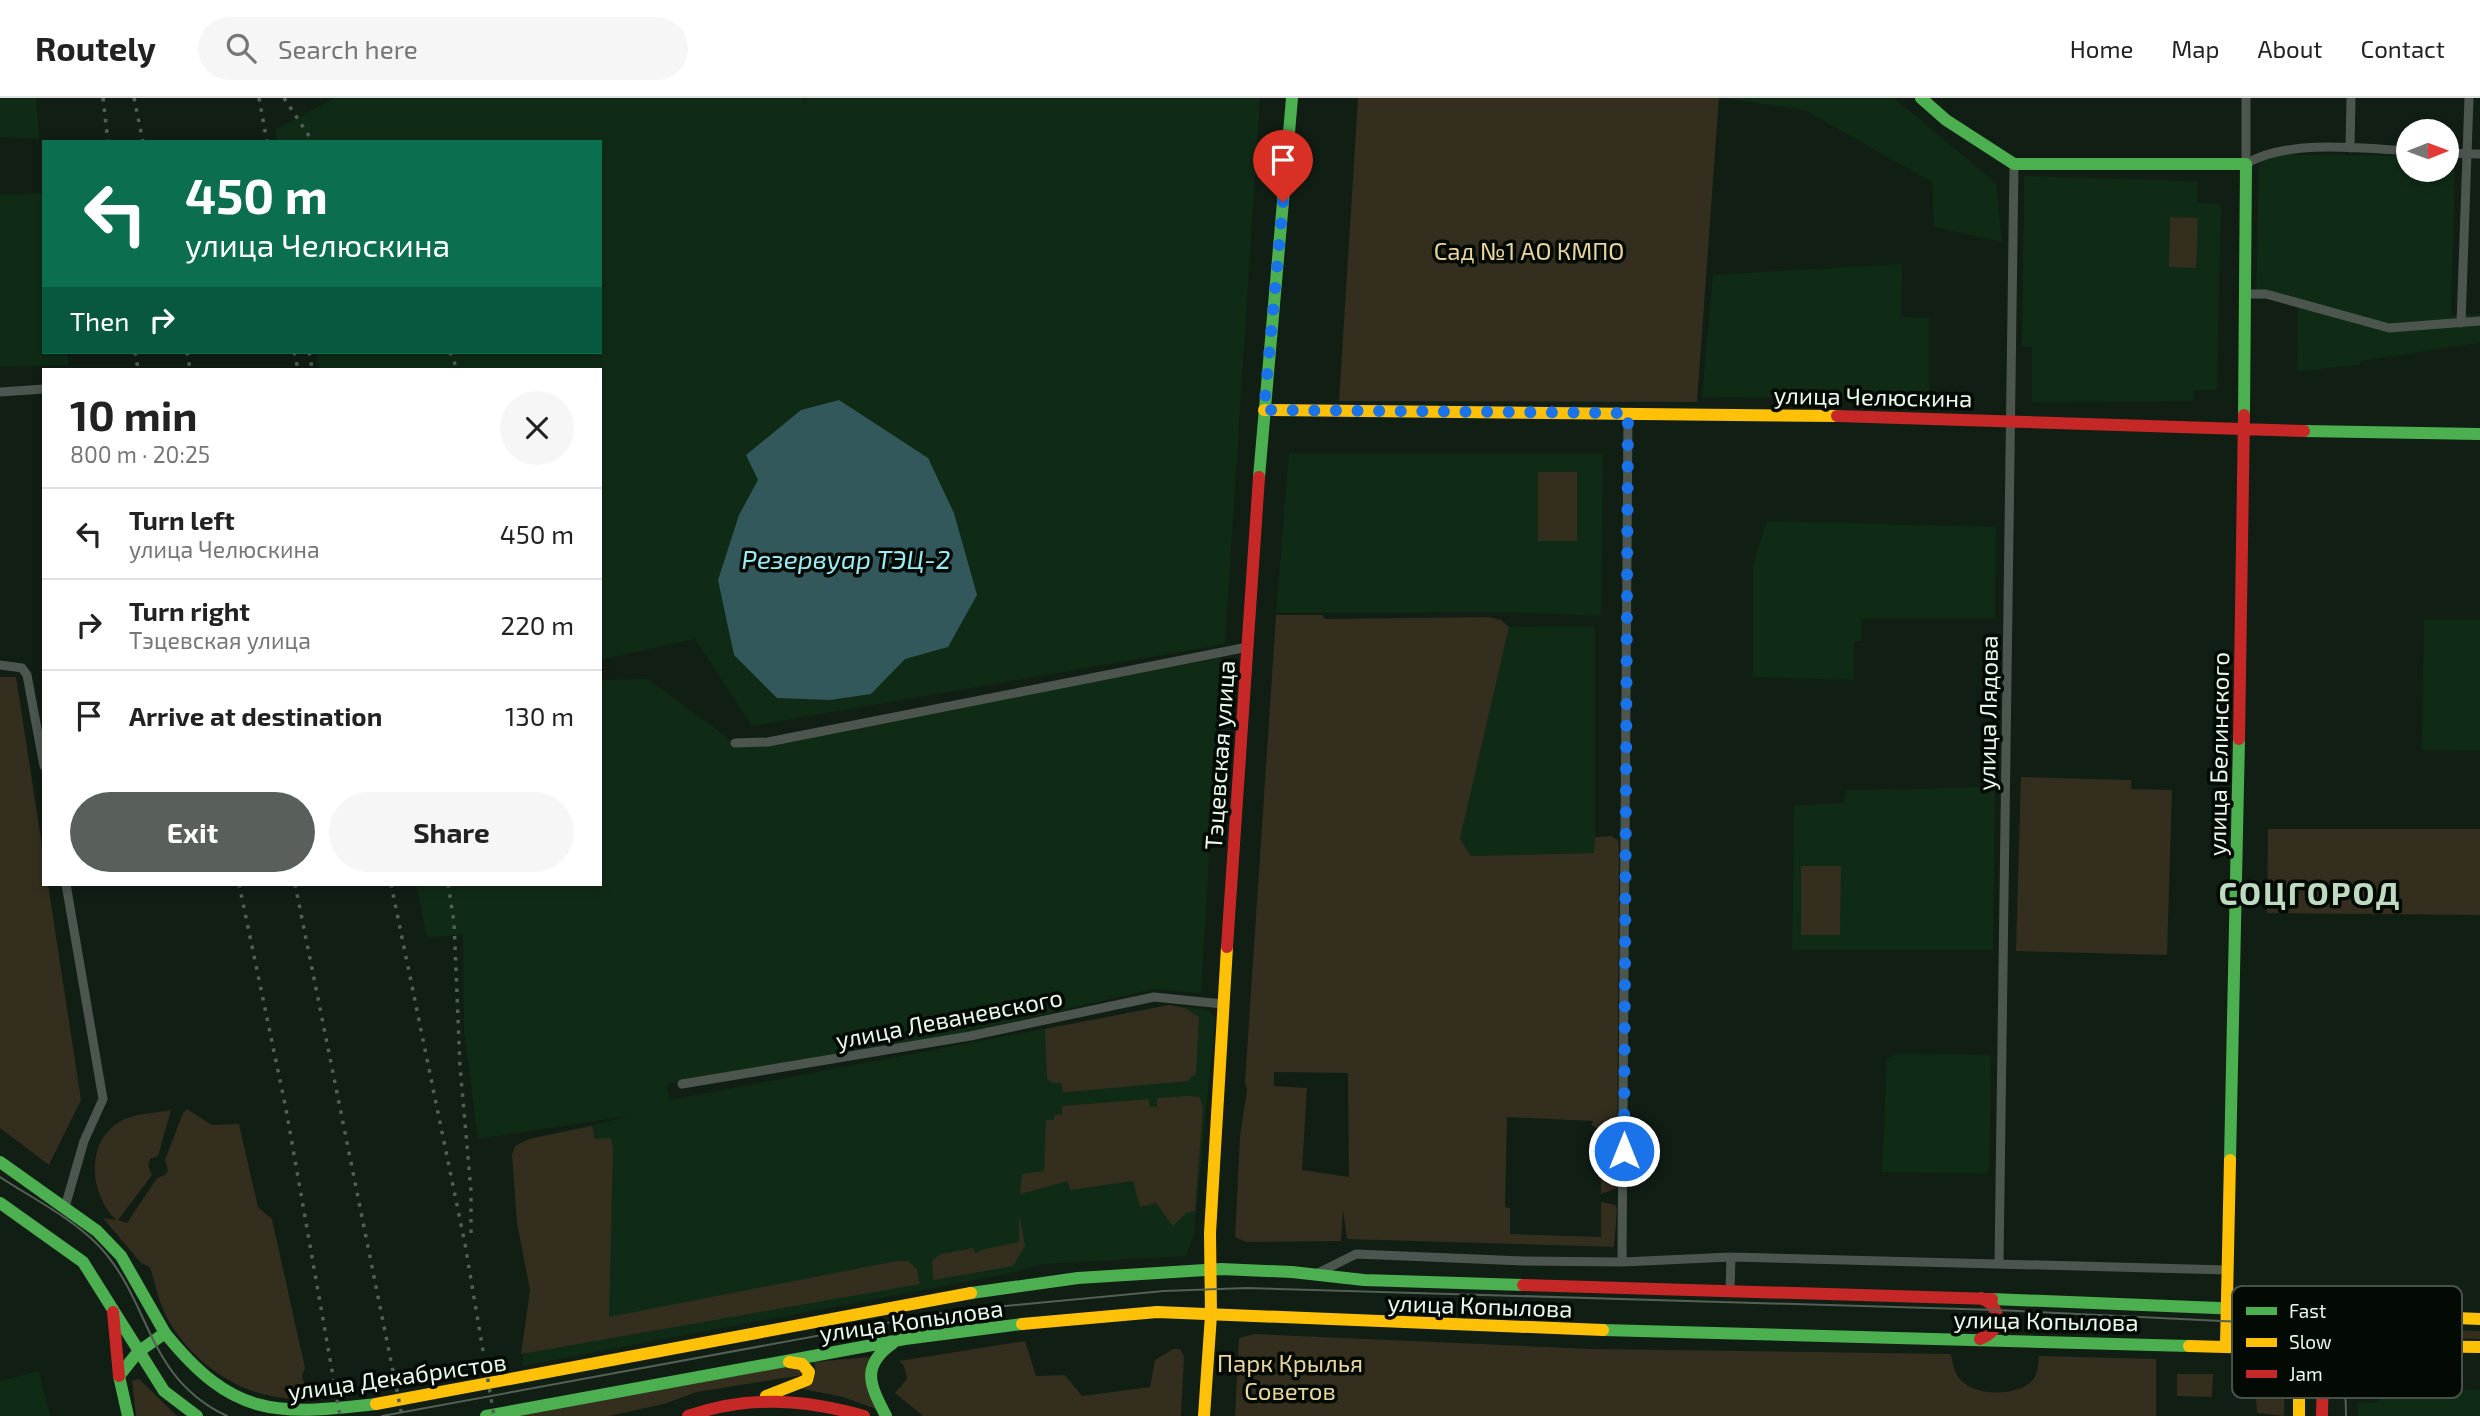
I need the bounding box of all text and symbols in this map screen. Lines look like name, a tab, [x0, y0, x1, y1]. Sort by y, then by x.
search box	[198, 17, 688, 80]
text: Routely	[35, 28, 156, 68]
icon: search	[222, 29, 260, 67]
text: Search here	[278, 33, 418, 64]
text: Home	[2070, 34, 2133, 63]
text: Map	[2171, 34, 2219, 63]
text: About	[2257, 34, 2323, 63]
text: Contact	[2361, 34, 2445, 63]
north arrow	[2396, 119, 2459, 182]
map controls	[2396, 119, 2459, 182]
pin	[1253, 130, 1313, 202]
icon: arrive	[1264, 141, 1302, 179]
text: 450 m	[185, 165, 328, 224]
icon: left	[70, 168, 161, 259]
text: улица Челюскина	[185, 225, 450, 263]
park label: Сад №1 АО КМПО	[1434, 236, 1624, 265]
icon: right	[143, 301, 181, 339]
text: Then	[70, 305, 129, 336]
street label: улица Челюскина	[1773, 380, 1973, 413]
text: 10 min	[70, 389, 198, 439]
button: close	[500, 391, 574, 465]
text: 800 m · 20:25	[70, 440, 210, 468]
text: Turn left	[129, 504, 235, 535]
icon: left	[70, 515, 108, 553]
text: 450 m	[500, 518, 574, 549]
text: улица Челюскина	[129, 535, 320, 563]
water label: Резервуар ТЭЦ-2	[742, 543, 950, 574]
text: Turn right	[129, 595, 250, 626]
icon: right	[70, 606, 108, 644]
text: 220 m	[501, 609, 574, 640]
text: Тэцевская улица	[129, 626, 311, 654]
street label: улица Лядова	[1971, 635, 2004, 791]
street label: улица Белинского	[2202, 652, 2235, 856]
street label: Тэцевская улица	[1198, 659, 1241, 851]
icon: arrive	[70, 697, 108, 735]
text: Arrive at destination	[129, 700, 382, 731]
text: 130 m	[505, 700, 574, 731]
button: Exit	[70, 792, 315, 872]
button: Share	[329, 792, 574, 872]
district label: СОЦГОРОД	[2219, 873, 2401, 911]
street label: улица Леваневского	[833, 982, 1065, 1055]
position arrow	[1587, 1114, 1661, 1188]
legend	[2232, 1286, 2462, 1398]
street label: улица Копылова	[1387, 1287, 1573, 1324]
street label: улица Копылова	[817, 1293, 1005, 1348]
text: Fast	[2289, 1299, 2326, 1322]
street label: улица Копылова	[1953, 1304, 2139, 1337]
text: Slow	[2289, 1330, 2332, 1353]
street label: улица Декабристов	[286, 1346, 508, 1407]
park label: Парк Крылья Советов	[1217, 1348, 1363, 1405]
text: Jam	[2289, 1362, 2323, 1385]

